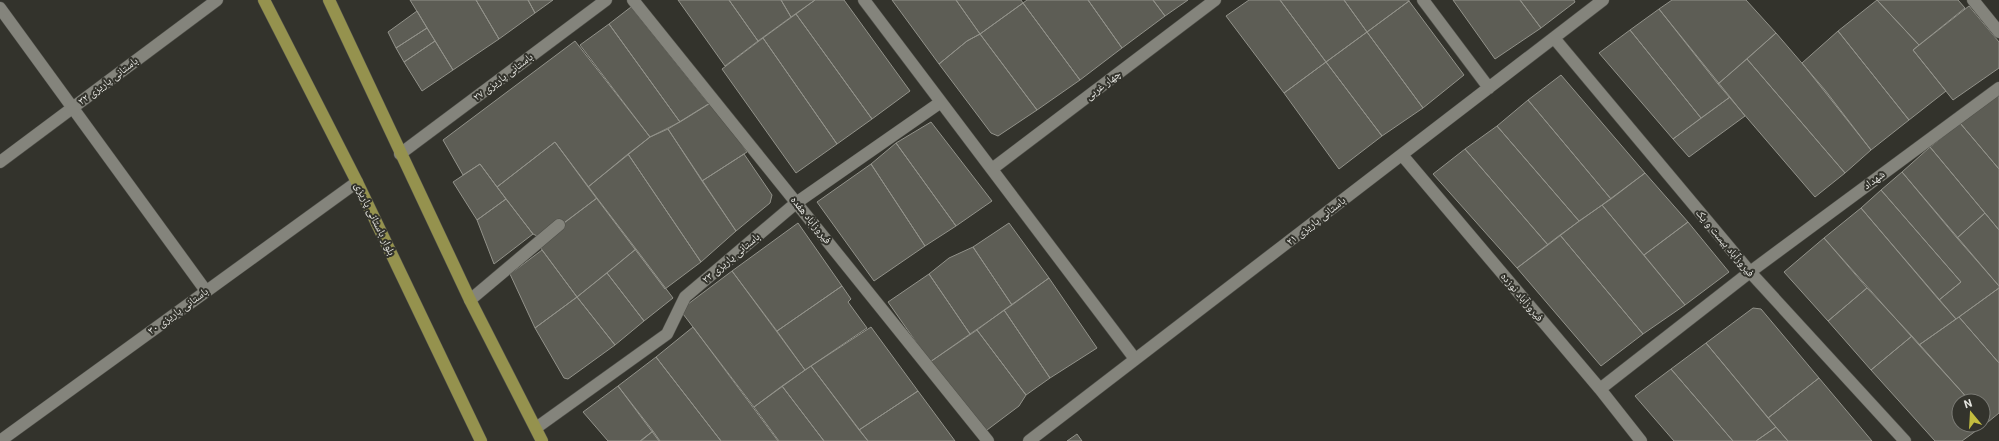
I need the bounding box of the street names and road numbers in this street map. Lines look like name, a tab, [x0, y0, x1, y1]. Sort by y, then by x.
street label: باستانی پاریزی ۲۷	[471, 50, 536, 104]
street label: باستانی پاریزی ۳۲	[76, 54, 141, 108]
street label: چهار غربی	[1083, 67, 1123, 103]
street label: شهداد	[1861, 168, 1887, 192]
street label: بلوار باستانی پاریزی	[352, 180, 398, 258]
street label: فیروزآباد هفده	[788, 193, 834, 247]
street label: باستانی پاریزی ۲۱	[1284, 194, 1348, 248]
street label: فیروزآباد بیست و یک	[1693, 207, 1757, 280]
street label: باستانی پاریزی ۲۳	[699, 230, 763, 286]
street label: فیروزآباد نوزده	[1498, 270, 1546, 324]
street label: باستانی پاریزی ۳۰	[145, 285, 211, 337]

